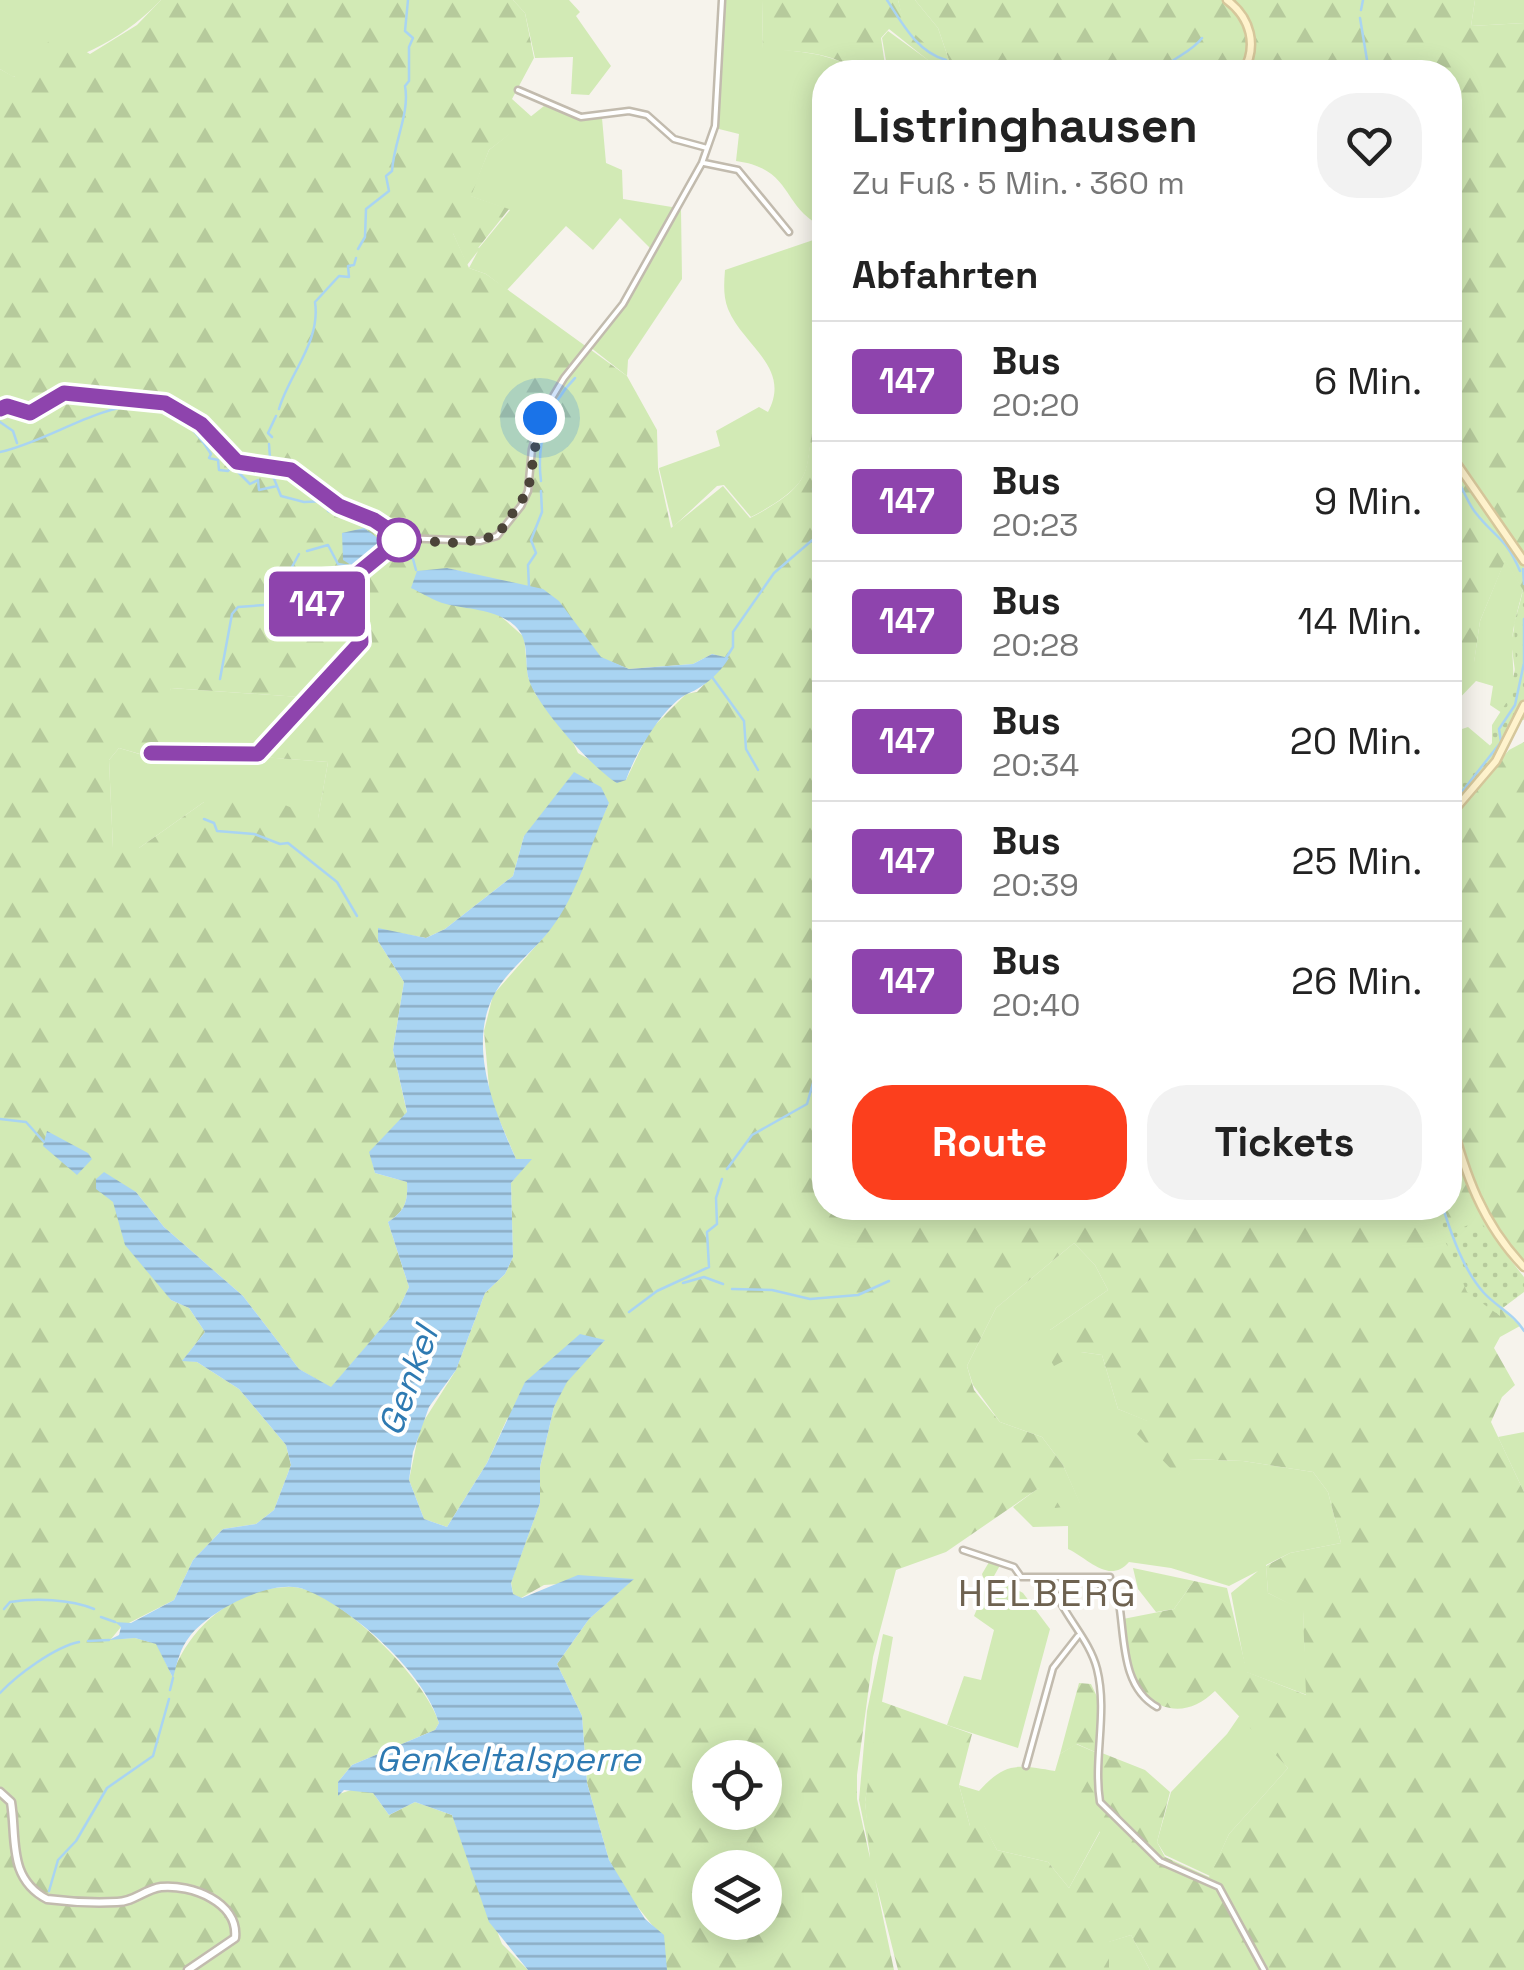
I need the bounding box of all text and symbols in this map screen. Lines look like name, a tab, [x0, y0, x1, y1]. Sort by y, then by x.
button: heart	[1317, 93, 1422, 198]
text: Listringhausen	[852, 95, 1198, 156]
text: Zu Fuß · 5 Min. · 360 m	[852, 163, 1185, 203]
text: Abfahrten	[852, 251, 1038, 299]
text: Bus	[992, 337, 1061, 385]
text: 6 Min.	[1314, 357, 1422, 405]
text: 147	[879, 359, 935, 403]
text: 20:20	[992, 385, 1080, 425]
your location	[515, 393, 565, 443]
text: Bus	[992, 457, 1061, 505]
text: 9 Min.	[1314, 477, 1422, 525]
text: 147	[879, 479, 935, 523]
text: 20:23	[992, 505, 1078, 545]
unlabelled marker	[378, 519, 420, 561]
line badge: 147	[260, 572, 374, 636]
text: Bus	[992, 577, 1061, 625]
text: 147	[289, 582, 345, 626]
text: 14 Min.	[1298, 597, 1422, 645]
text: 147	[879, 599, 935, 643]
text: 20:28	[992, 625, 1079, 665]
text: Bus	[992, 697, 1061, 745]
text: 20 Min.	[1290, 717, 1422, 765]
text: 147	[879, 719, 935, 763]
text: 20:34	[992, 745, 1079, 785]
text: Bus	[992, 817, 1061, 865]
text: 25 Min.	[1291, 837, 1422, 885]
text: 147	[879, 839, 935, 883]
text: 20:39	[992, 865, 1079, 905]
text: Bus	[992, 937, 1061, 985]
text: 26 Min.	[1291, 957, 1422, 1005]
text: 147	[879, 959, 935, 1003]
text: 20:40	[992, 985, 1080, 1025]
button: Route	[852, 1085, 1127, 1200]
button: Tickets	[1147, 1085, 1422, 1200]
water label: Genkel	[368, 1317, 449, 1441]
district label: HELBERG	[958, 1569, 1138, 1617]
water label: Genkeltalsperre	[375, 1737, 642, 1781]
map controls	[692, 1740, 782, 1940]
button: locate	[692, 1740, 782, 1830]
button: layers	[692, 1850, 782, 1940]

